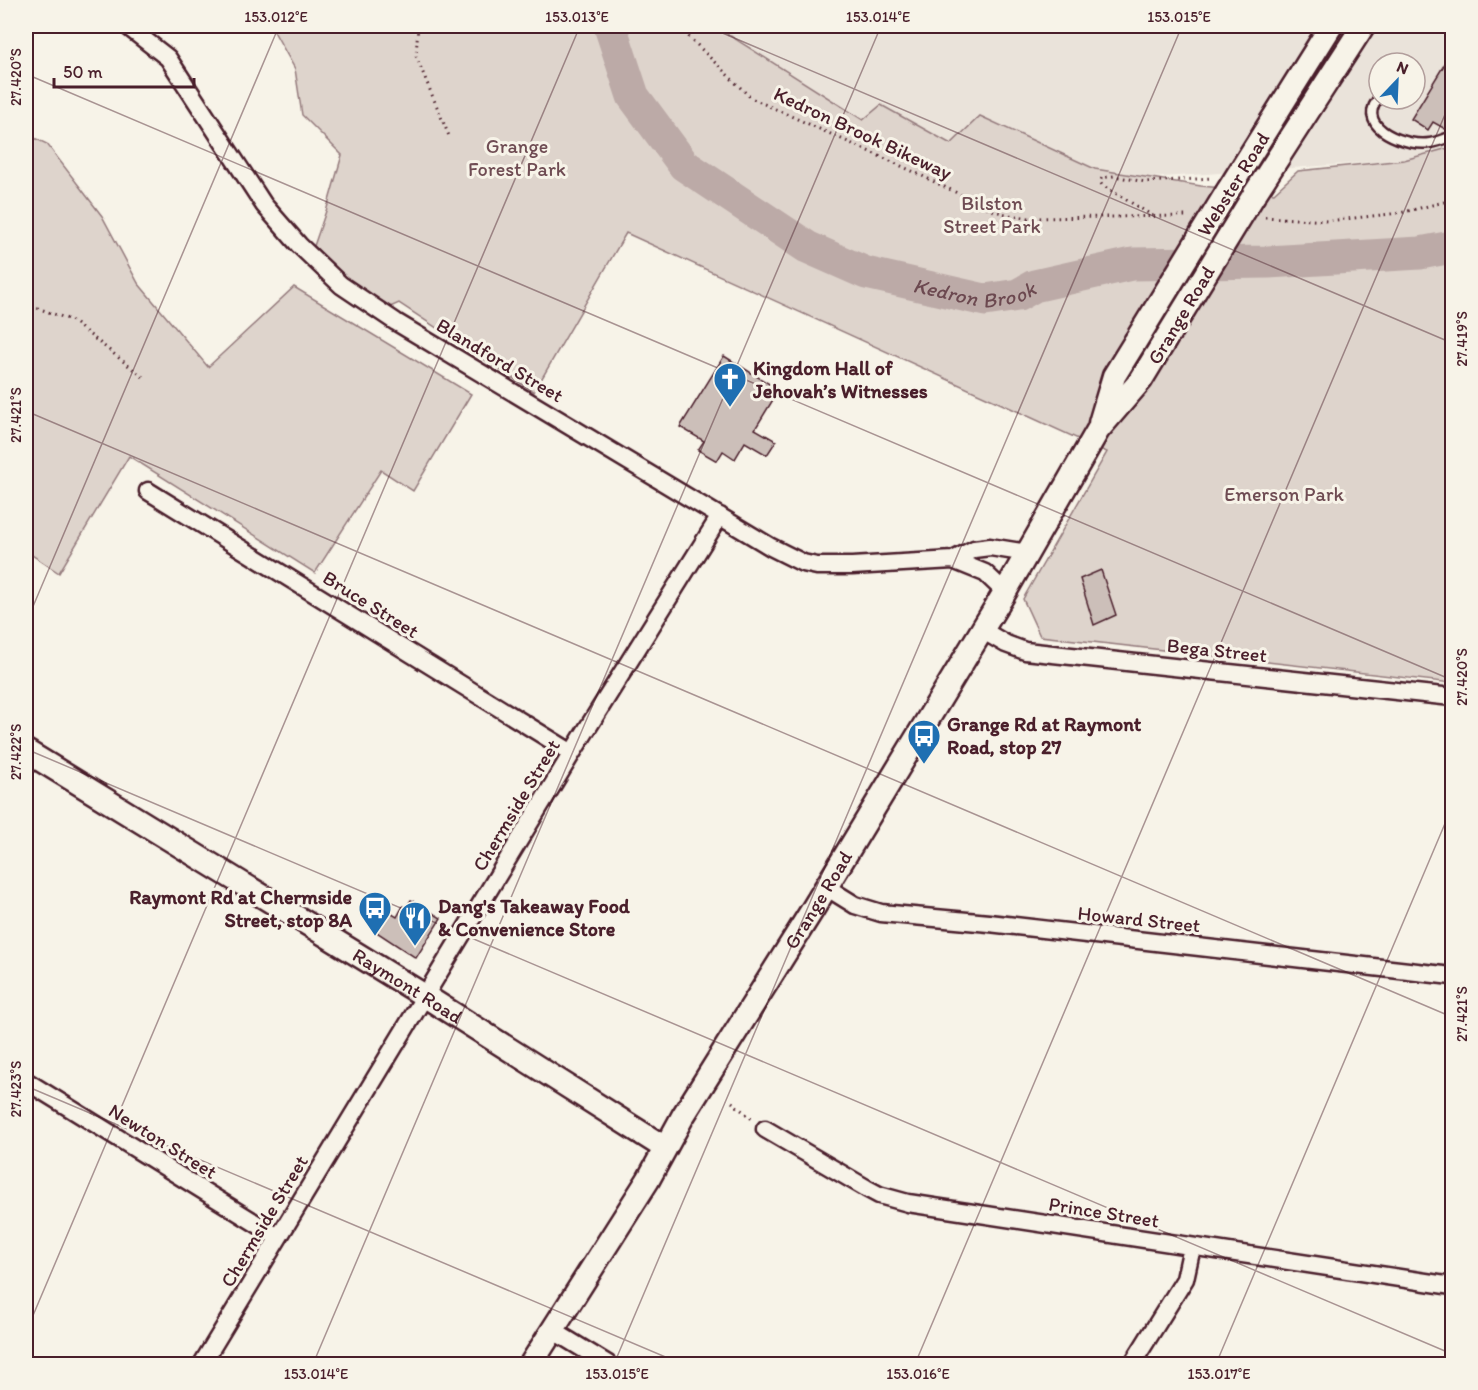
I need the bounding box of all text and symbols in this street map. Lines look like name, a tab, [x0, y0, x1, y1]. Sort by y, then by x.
text: 153.012°E	[244, 8, 308, 26]
text: 153.013°E	[545, 8, 609, 26]
text: 153.014°E	[846, 8, 910, 26]
text: 153.015°E	[1147, 8, 1211, 26]
text: 27.420°S	[7, 48, 25, 106]
scale bar	[54, 51, 194, 89]
north arrow	[1367, 51, 1427, 111]
text: N	[1394, 57, 1411, 79]
text: 50 m	[63, 61, 103, 83]
street label: Kedron Brook Bikeway	[770, 81, 956, 185]
street label: Webster Road	[1192, 127, 1275, 240]
park label: Grange Forest Park	[468, 134, 566, 181]
park label: Bilston Street Park	[943, 191, 1041, 238]
street label: Grange Road	[1142, 261, 1220, 369]
water label: Kedron Brook	[911, 272, 1041, 313]
text: 27.419°S	[1453, 311, 1471, 367]
street label: Blandford Street	[432, 313, 568, 407]
place label: Kingdom Hall of Jehovah’s Witnesses	[752, 356, 928, 403]
church icon: Kingdom Hall of Jehovah’s Witnesses	[712, 361, 748, 408]
text: 27.421°S	[7, 387, 25, 443]
park label: Emerson Park	[1224, 482, 1344, 506]
street label: Bruce Street	[319, 565, 424, 643]
street label: Bega Street	[1166, 633, 1268, 667]
text: 27.420°S	[1453, 648, 1471, 706]
place label: Grange Rd at Raymont Road, stop 27	[947, 712, 1142, 760]
bus stop icon: Grange Rd at Raymont Road, stop 27	[906, 718, 942, 765]
text: 27.422°S	[7, 724, 25, 780]
street label: Chermside Street	[467, 734, 565, 875]
street label: Grange Road	[779, 846, 857, 953]
place label: Raymont Rd at Chermside Street, stop 8A	[129, 885, 352, 933]
bus stop icon: Raymont Rd at Chermside Street, stop 8A	[357, 890, 393, 937]
place label: Dang's Takeaway Food & Convenience Store	[438, 894, 631, 941]
restaurant icon: Dang's Takeaway Food & Convenience Store	[397, 900, 433, 947]
street label: Howard Street	[1076, 901, 1202, 937]
street label: Raymont Road	[348, 943, 467, 1029]
text: 27.421°S	[1453, 986, 1471, 1042]
text: 27.423°S	[7, 1061, 25, 1117]
street label: Newton Street	[104, 1098, 222, 1184]
street label: Chermside Street	[215, 1150, 313, 1291]
street label: Prince Street	[1047, 1191, 1161, 1233]
text: 153.014°E	[284, 1365, 348, 1383]
text: 153.015°E	[585, 1365, 649, 1383]
text: 153.016°E	[886, 1365, 950, 1383]
text: 153.017°E	[1187, 1365, 1251, 1383]

